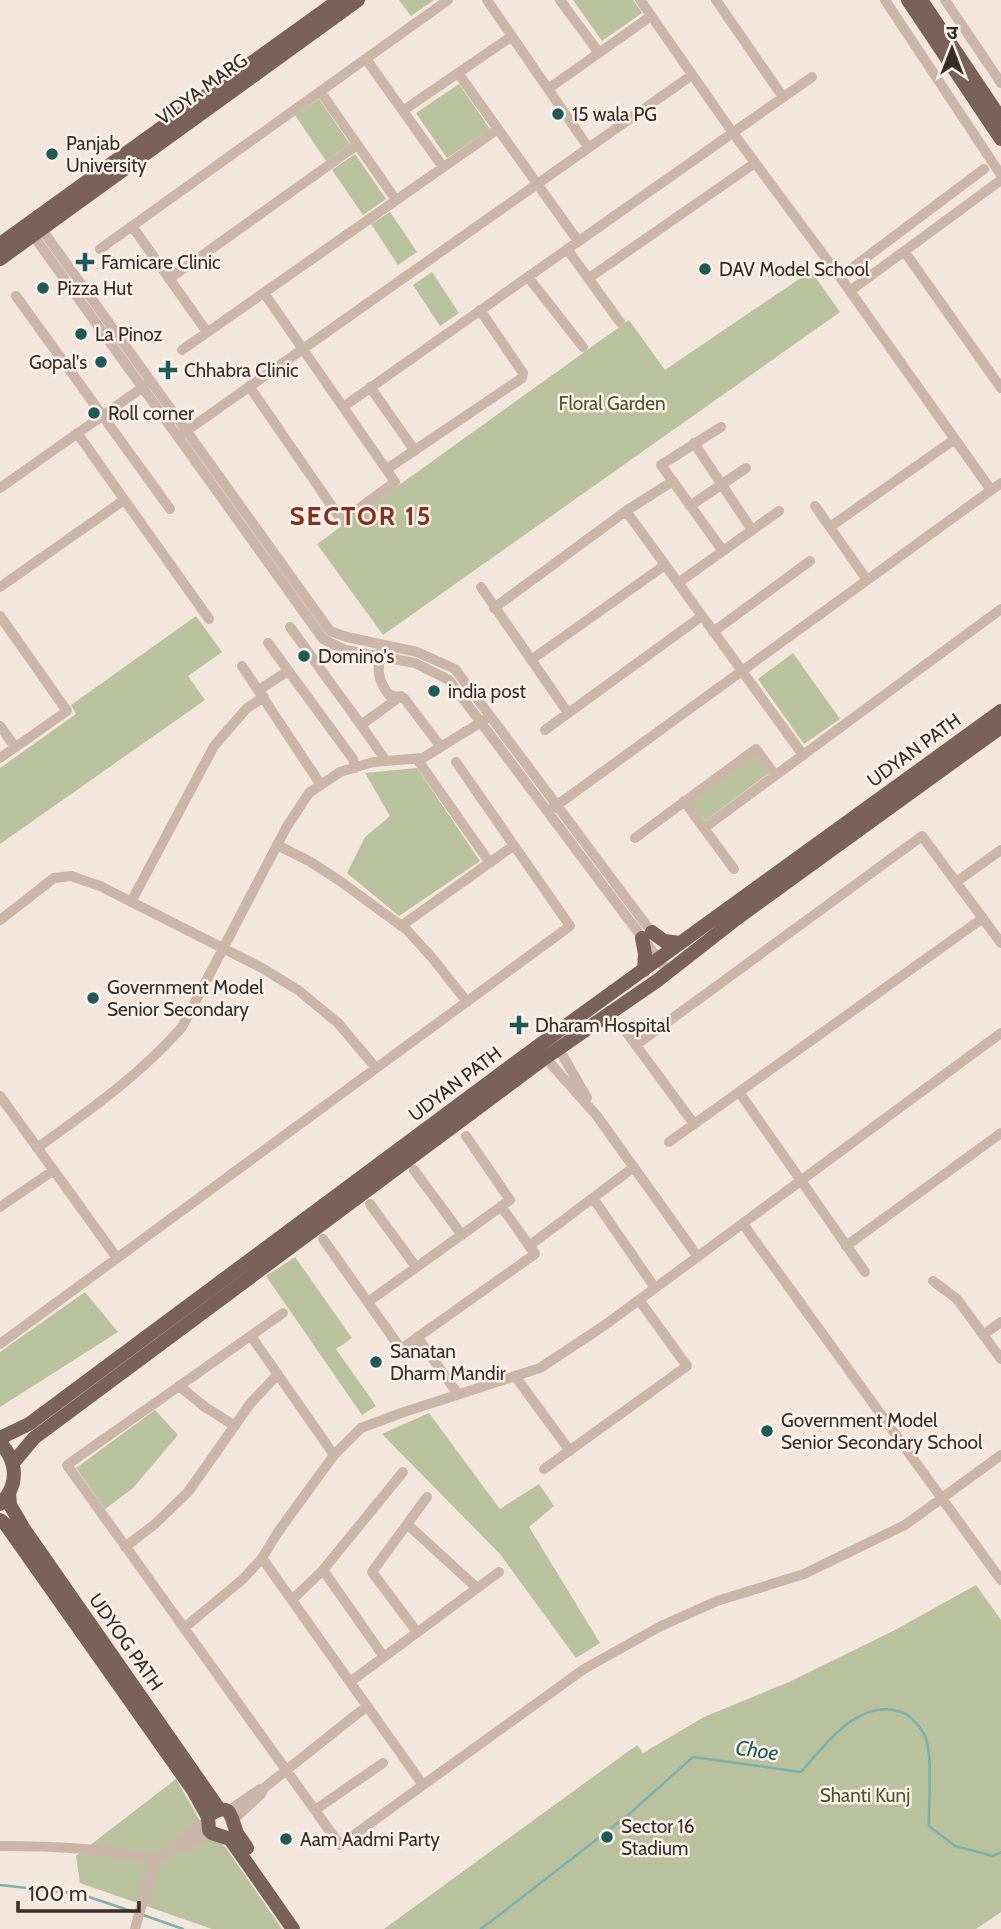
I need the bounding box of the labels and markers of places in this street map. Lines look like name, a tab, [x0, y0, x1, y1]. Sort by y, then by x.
place label: 15 wala PG	[572, 103, 657, 126]
marker: 15 wala PG	[550, 106, 566, 122]
place label: Panjab University	[66, 132, 147, 177]
marker: Panjab University	[44, 146, 60, 162]
place label: Famicare Clinic	[101, 251, 221, 274]
marker: Famicare Clinic	[75, 252, 95, 272]
place label: DAV Model School	[719, 258, 870, 281]
marker: DAV Model School	[697, 261, 713, 277]
place label: Pizza Hut	[57, 277, 133, 300]
marker: Pizza Hut	[35, 280, 51, 296]
place label: La Pinoz	[95, 323, 163, 346]
marker: La Pinoz	[73, 326, 89, 342]
place label: Gopal's	[29, 351, 87, 374]
marker: Gopal's	[93, 354, 109, 370]
place label: Chhabra Clinic	[184, 359, 299, 382]
marker: Chhabra Clinic	[158, 360, 178, 380]
place label: Roll corner	[108, 402, 194, 425]
marker: Roll corner	[86, 405, 102, 421]
place label: Domino's	[318, 645, 395, 668]
marker: Domino's	[296, 648, 312, 664]
place label: india post	[448, 680, 527, 703]
marker: india post	[426, 683, 442, 699]
place label: Government Model Senior Secondary	[107, 976, 264, 1021]
marker: Government Model Senior Secondary	[85, 990, 101, 1006]
place label: Dharam Hospital	[535, 1014, 671, 1037]
marker: Dharam Hospital	[509, 1015, 529, 1035]
place label: Sanatan Dharm Mandir	[390, 1340, 506, 1385]
marker: Sanatan Dharm Mandir	[368, 1354, 384, 1370]
place label: Government Model Senior Secondary School	[781, 1409, 983, 1454]
marker: Government Model Senior Secondary School	[759, 1423, 775, 1439]
place label: Sector 16 Stadium	[621, 1815, 695, 1860]
place label: Aam Aadmi Party	[300, 1828, 440, 1851]
marker: Sector 16 Stadium	[599, 1829, 615, 1845]
marker: Aam Aadmi Party	[278, 1831, 294, 1847]

